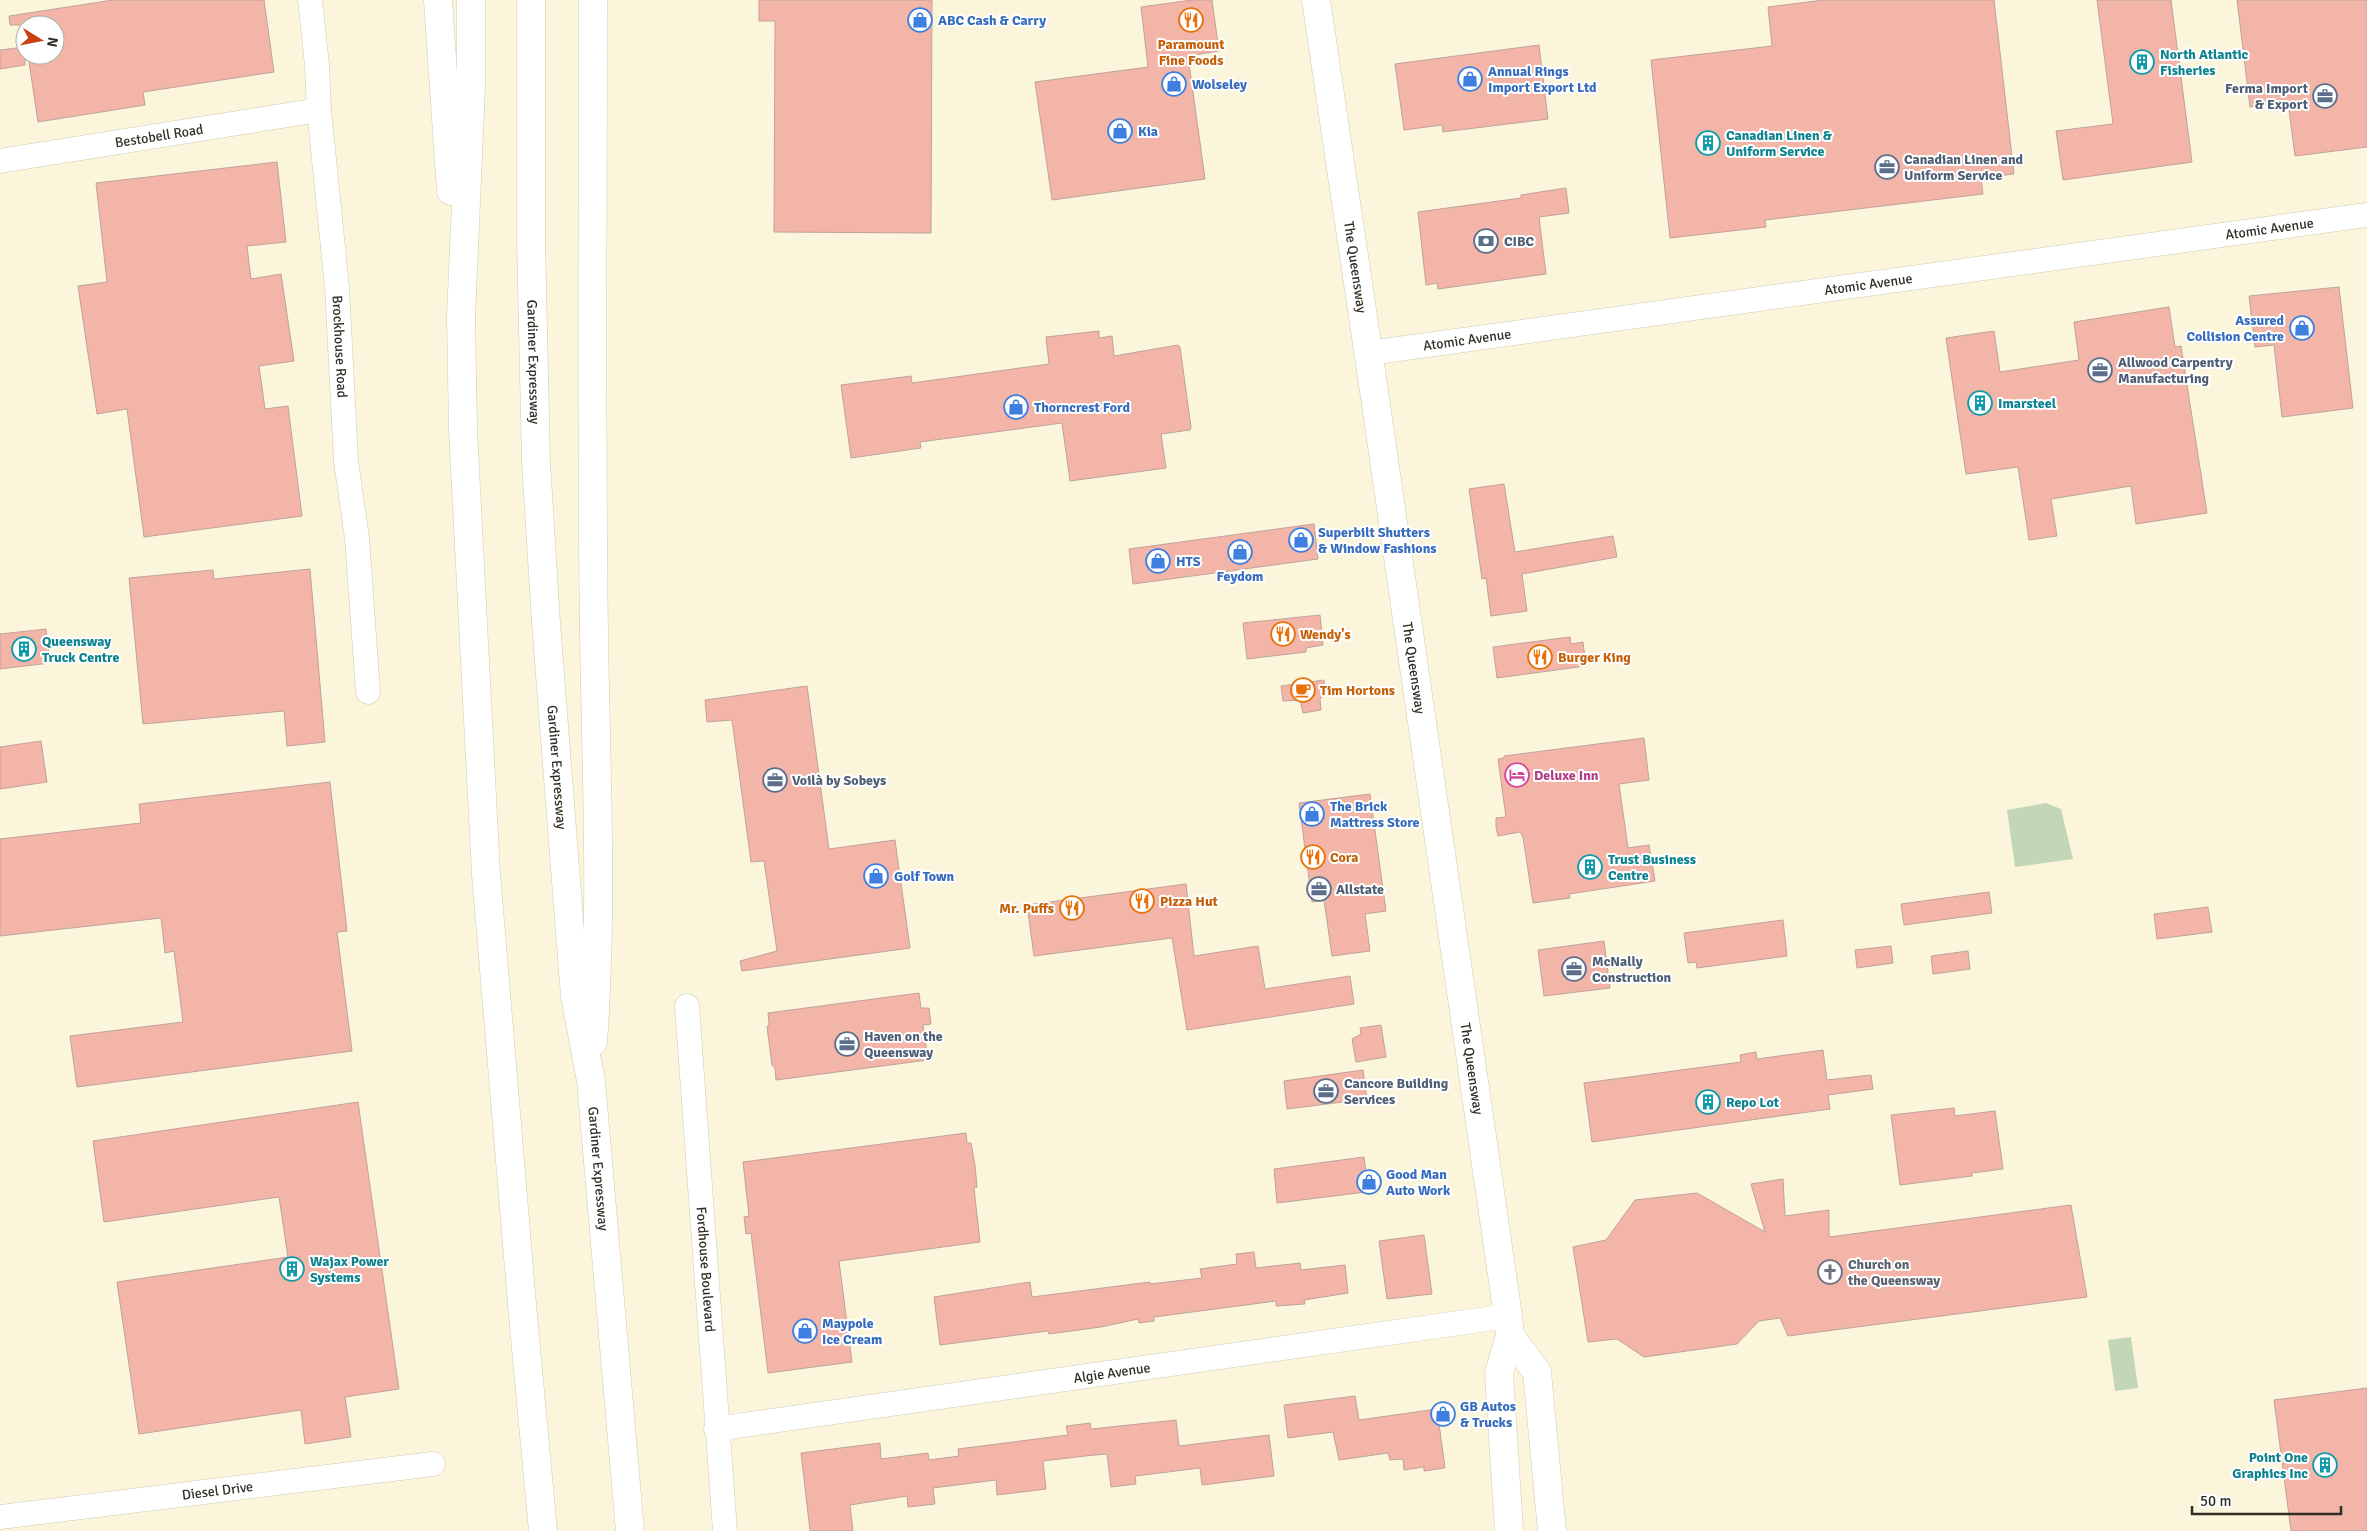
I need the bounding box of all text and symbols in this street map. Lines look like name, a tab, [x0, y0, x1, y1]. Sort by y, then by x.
shop icon: ABC Cash & Carry	[907, 7, 933, 33]
restaurant icon: Paramount Fine Foods	[1178, 7, 1204, 33]
place label: ABC Cash & Carry	[938, 12, 1046, 29]
north arrow	[15, 15, 65, 65]
text: N	[43, 36, 62, 48]
place label: Paramount Fine Foods	[1158, 36, 1225, 69]
place label: North Atlantic Fisheries	[2160, 46, 2249, 79]
building icon: North Atlantic Fisheries	[2129, 49, 2155, 75]
place label: Annual Rings Import Export Ltd	[1488, 63, 1597, 96]
shop icon: Annual Rings Import Export Ltd	[1457, 66, 1483, 92]
shop icon: Wolseley	[1161, 71, 1187, 97]
place label: Wolseley	[1192, 76, 1247, 93]
place label: Ferma Import & Export	[2225, 80, 2309, 113]
office icon: Ferma Import & Export	[2312, 83, 2338, 109]
shop icon: Kia	[1107, 118, 1133, 144]
street label: Bestobell Road	[114, 121, 204, 152]
place label: Kia	[1138, 123, 1158, 140]
place label: Canadian Linen & Uniform Service	[1726, 127, 1833, 160]
building icon: Canadian Linen & Uniform Service	[1695, 130, 1721, 156]
place label: Canadian Linen and Uniform Service	[1904, 151, 2024, 184]
office icon: Canadian Linen and Uniform Service	[1874, 154, 1900, 180]
street label: Atomic Avenue	[2224, 214, 2315, 243]
street label: The Queensway	[1340, 220, 1370, 315]
bank icon: CIBC	[1473, 228, 1499, 254]
place label: CIBC	[1504, 233, 1534, 250]
street label: Atomic Avenue	[1823, 270, 1914, 299]
street label: Brockhouse Road	[328, 295, 351, 398]
street label: Gardiner Expressway	[523, 299, 543, 425]
place label: Assured Collision Centre	[2187, 312, 2284, 345]
shop icon: Assured Collision Centre	[2289, 315, 2315, 341]
street label: Atomic Avenue	[1422, 325, 1512, 354]
place label: Allwood Carpentry Manufacturing	[2118, 354, 2233, 387]
office icon: Allwood Carpentry Manufacturing	[2087, 357, 2113, 383]
building icon: Imarsteel	[1967, 390, 1993, 416]
shop icon: Thorncrest Ford	[1003, 394, 1029, 420]
place label: Imarsteel	[1998, 395, 2057, 412]
place label: Thorncrest Ford	[1034, 399, 1130, 416]
place label: Superbilt Shutters & Window Fashions	[1318, 524, 1437, 557]
shop icon: Superbilt Shutters & Window Fashions	[1288, 527, 1314, 553]
shop icon: Feydom	[1227, 539, 1253, 565]
shop icon: HTS	[1145, 548, 1171, 574]
place label: HTS	[1176, 553, 1201, 570]
place label: Feydom	[1217, 568, 1263, 585]
restaurant icon: Wendy's	[1270, 621, 1296, 647]
street label: The Queensway	[1399, 621, 1429, 715]
place label: Wendy's	[1300, 626, 1351, 643]
place label: Queensway Truck Centre	[42, 633, 119, 666]
building icon: Queensway Truck Centre	[11, 636, 37, 662]
restaurant icon: Burger King	[1527, 644, 1553, 670]
place label: Burger King	[1558, 649, 1631, 666]
cafe icon: Tim Hortons	[1290, 677, 1316, 703]
place label: Tim Hortons	[1320, 682, 1395, 699]
street label: Gardiner Expressway	[543, 704, 570, 830]
hotel icon: Deluxe Inn	[1504, 762, 1530, 788]
office icon: Voilà by Sobeys	[762, 767, 788, 793]
place label: Deluxe Inn	[1534, 767, 1599, 784]
place label: Voilà by Sobeys	[792, 772, 886, 789]
place label: The Brick Mattress Store	[1330, 798, 1420, 831]
shop icon: The Brick Mattress Store	[1299, 801, 1325, 827]
restaurant icon: Cora	[1300, 844, 1326, 870]
place label: Cora	[1330, 849, 1358, 866]
place label: Trust Business Centre	[1608, 851, 1696, 884]
building icon: Trust Business Centre	[1577, 854, 1603, 880]
shop icon: Golf Town	[863, 863, 889, 889]
place label: Golf Town	[894, 868, 955, 885]
office icon: Allstate	[1306, 876, 1332, 902]
place label: Allstate	[1336, 881, 1384, 898]
restaurant icon: Pizza Hut	[1129, 888, 1155, 914]
place label: Pizza Hut	[1160, 893, 1219, 910]
restaurant icon: Mr. Puffs	[1059, 895, 1085, 921]
place label: Mr. Puffs	[999, 900, 1054, 917]
place label: McNally Construction	[1592, 953, 1671, 986]
office icon: McNally Construction	[1561, 956, 1587, 982]
street label: The Queensway	[1457, 1022, 1487, 1116]
place label: Haven on the Queensway	[864, 1028, 943, 1061]
office icon: Haven on the Queensway	[834, 1031, 860, 1057]
place label: Cancore Building Services	[1344, 1075, 1449, 1108]
office icon: Cancore Building Services	[1313, 1078, 1339, 1104]
building icon: Repo Lot	[1695, 1089, 1721, 1115]
place label: Repo Lot	[1726, 1094, 1780, 1111]
street label: Gardiner Expressway	[584, 1106, 612, 1232]
place label: Good Man Auto Work	[1386, 1166, 1451, 1199]
shop icon: Good Man Auto Work	[1356, 1169, 1382, 1195]
street label: Fordhouse Boulevard	[693, 1206, 719, 1333]
place label: Wajax Power Systems	[310, 1253, 389, 1286]
building icon: Wajax Power Systems	[279, 1256, 305, 1282]
place label: Church on the Queensway	[1847, 1256, 1940, 1289]
church icon: Church on the Queensway	[1817, 1259, 1843, 1285]
place label: Maypole Ice Cream	[822, 1315, 882, 1348]
shop icon: Maypole Ice Cream	[792, 1318, 818, 1344]
street label: Algie Avenue	[1072, 1359, 1152, 1387]
place label: GB Autos & Trucks	[1460, 1398, 1516, 1431]
shop icon: GB Autos & Trucks	[1430, 1401, 1456, 1427]
place label: Point One Graphics Inc	[2232, 1449, 2308, 1482]
building icon: Point One Graphics Inc	[2312, 1452, 2338, 1478]
street label: Diesel Drive	[181, 1478, 254, 1504]
scale bar	[2192, 1484, 2341, 1516]
text: 50 m	[2200, 1492, 2231, 1510]

